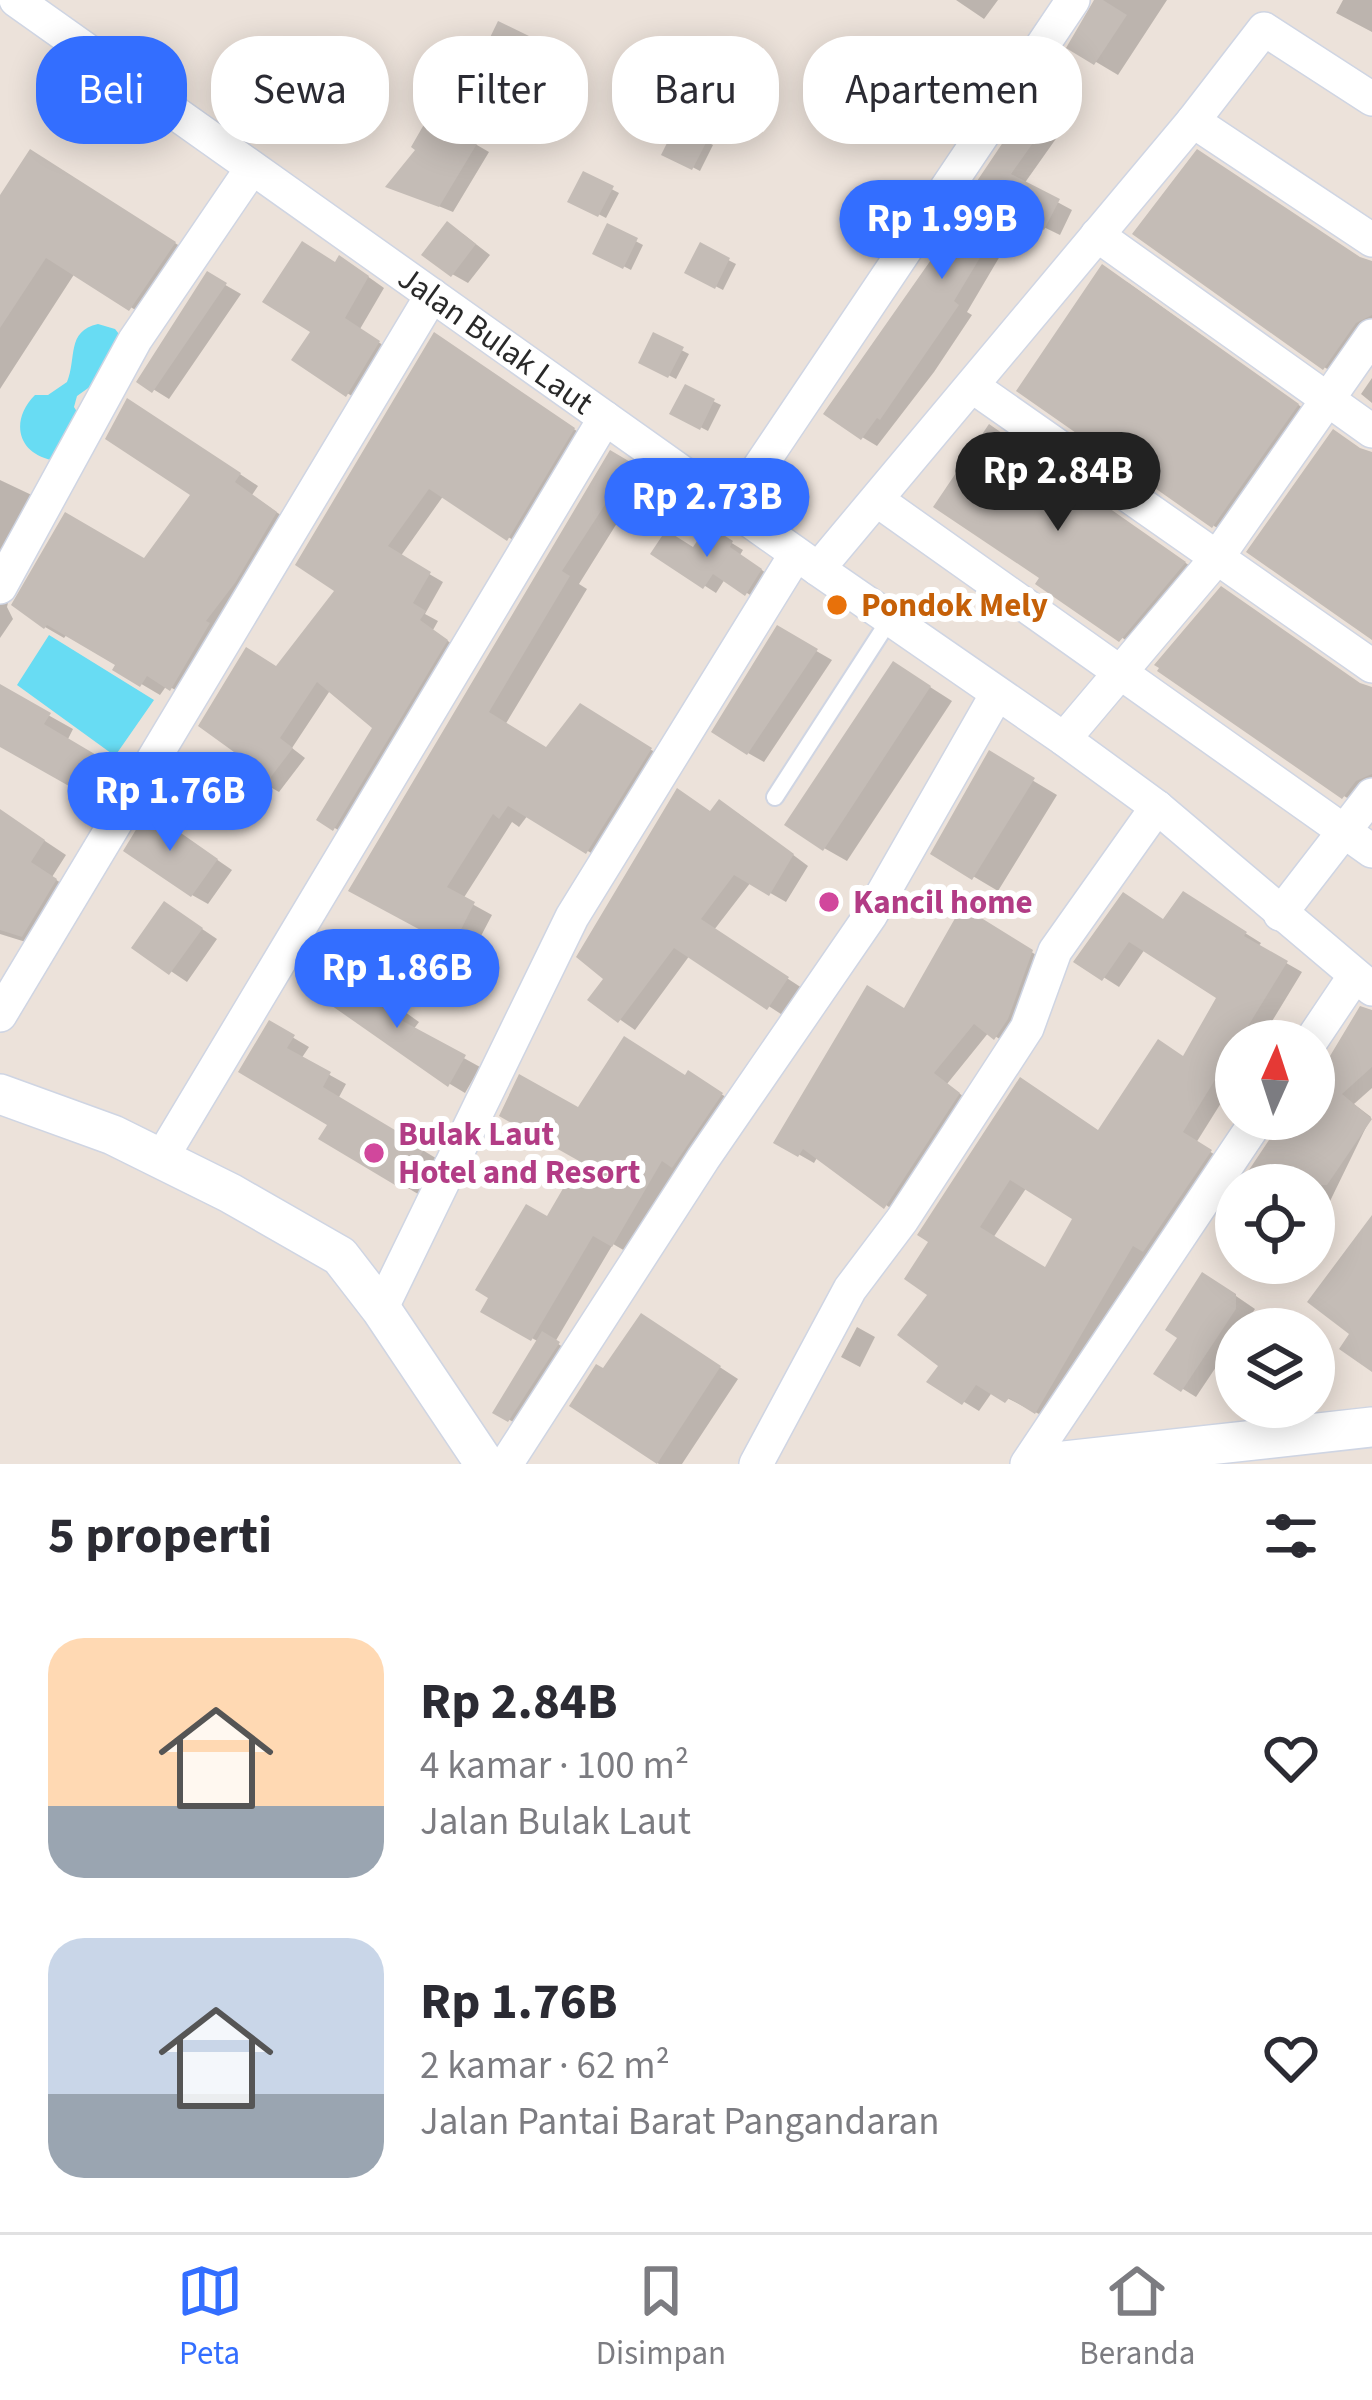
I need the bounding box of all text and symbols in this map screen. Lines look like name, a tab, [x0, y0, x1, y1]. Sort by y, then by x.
chip: Beli	[36, 36, 187, 144]
chip: Sewa	[211, 36, 389, 144]
chip: Filter	[413, 36, 588, 144]
chip: Baru	[612, 36, 779, 144]
chip: Apartemen	[803, 36, 1082, 144]
pin: Rp 1.99B	[818, 180, 1066, 282]
text: Rp 1.99B	[866, 191, 1018, 247]
street label: Jalan Bulak Laut	[388, 255, 603, 426]
pin: Rp 2.84B	[934, 432, 1182, 534]
text: Rp 2.84B	[982, 443, 1134, 499]
pin: Rp 2.73B	[583, 458, 831, 560]
text: Rp 2.73B	[631, 469, 783, 525]
place label: Pondok Mely	[861, 582, 1048, 629]
marker: Pondok Mely	[824, 592, 850, 618]
pin: Rp 1.76B	[46, 752, 294, 854]
text: Rp 1.76B	[94, 763, 246, 819]
place label: Kancil home	[853, 879, 1033, 926]
marker: Kancil home	[816, 889, 842, 915]
pin: Rp 1.86B	[273, 929, 521, 1031]
text: Rp 1.86B	[321, 940, 473, 996]
north arrow	[1215, 1020, 1335, 1140]
map controls	[1215, 1020, 1335, 1428]
place label: Bulak Laut Hotel and Resort	[398, 1111, 641, 1196]
marker: Bulak Laut Hotel and Resort	[361, 1140, 387, 1166]
button: locate	[1215, 1164, 1335, 1284]
button: layers	[1215, 1308, 1335, 1428]
text: 5 properti	[48, 1500, 272, 1572]
icon: filters	[1258, 1503, 1324, 1569]
text: Rp 2.84B	[420, 1666, 618, 1738]
icon: home	[144, 1686, 288, 1830]
icon: heart	[1258, 1725, 1324, 1791]
text: 4 kamar · 100 m²	[420, 1738, 689, 1794]
text: Jalan Bulak Laut	[420, 1794, 691, 1850]
text: Rp 1.76B	[420, 1966, 618, 2038]
icon: home	[144, 1986, 288, 2130]
icon: heart	[1258, 2025, 1324, 2091]
text: 2 kamar · 62 m²	[420, 2038, 670, 2094]
text: Jalan Pantai Barat Pangandaran	[420, 2094, 940, 2150]
tab: Peta	[177, 2258, 243, 2377]
tab: Disimpan	[596, 2258, 726, 2377]
tab: Beranda	[1079, 2258, 1195, 2377]

